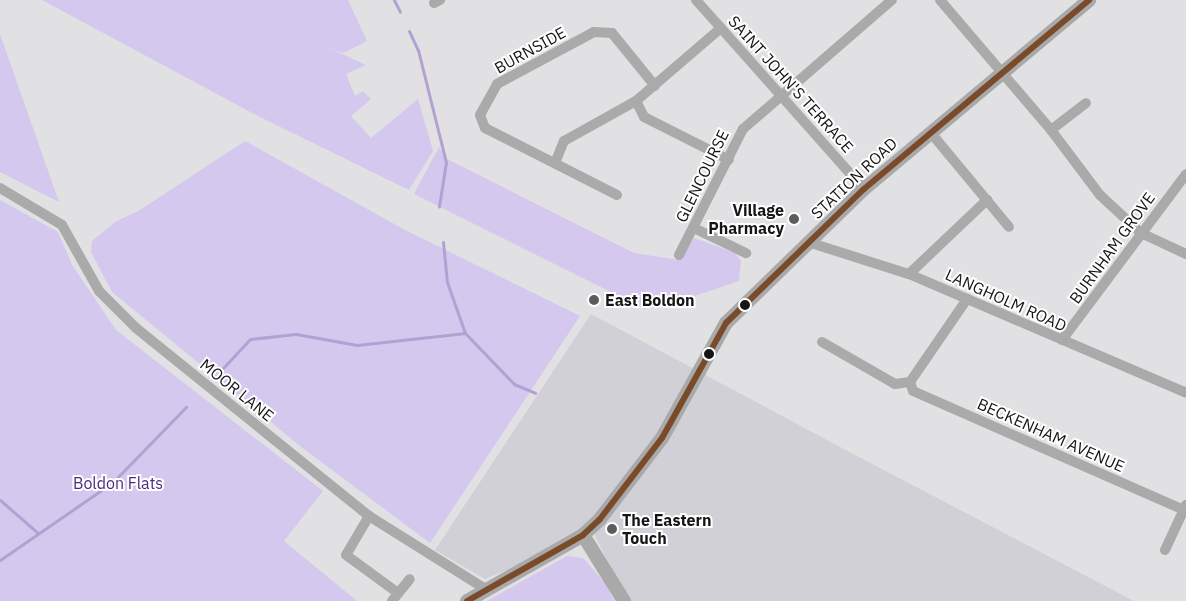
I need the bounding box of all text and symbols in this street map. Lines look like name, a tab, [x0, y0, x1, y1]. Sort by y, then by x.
street label: SAINT JOHN'S TERRACE	[724, 12, 858, 156]
street label: BURNSIDE	[491, 23, 569, 77]
street label: GLENCOURSE	[671, 127, 733, 225]
street label: STATION ROAD	[807, 133, 901, 223]
street label: BURNHAM GROVE	[1065, 189, 1159, 307]
place label: Village Pharmacy	[708, 200, 784, 238]
marker: Village Pharmacy	[788, 213, 800, 225]
street label: LANGHOLM ROAD	[942, 265, 1070, 335]
place label: East Boldon	[605, 290, 694, 310]
marker: East Boldon	[587, 293, 601, 307]
unlabelled marker	[740, 300, 750, 310]
unlabelled marker	[704, 349, 714, 359]
street label: MOOR LANE	[196, 355, 278, 425]
street label: BECKENHAM AVENUE	[974, 394, 1128, 476]
park label: Boldon Flats	[73, 473, 163, 493]
place label: The Eastern Touch	[622, 510, 711, 548]
marker: The Eastern Touch	[606, 523, 618, 535]

